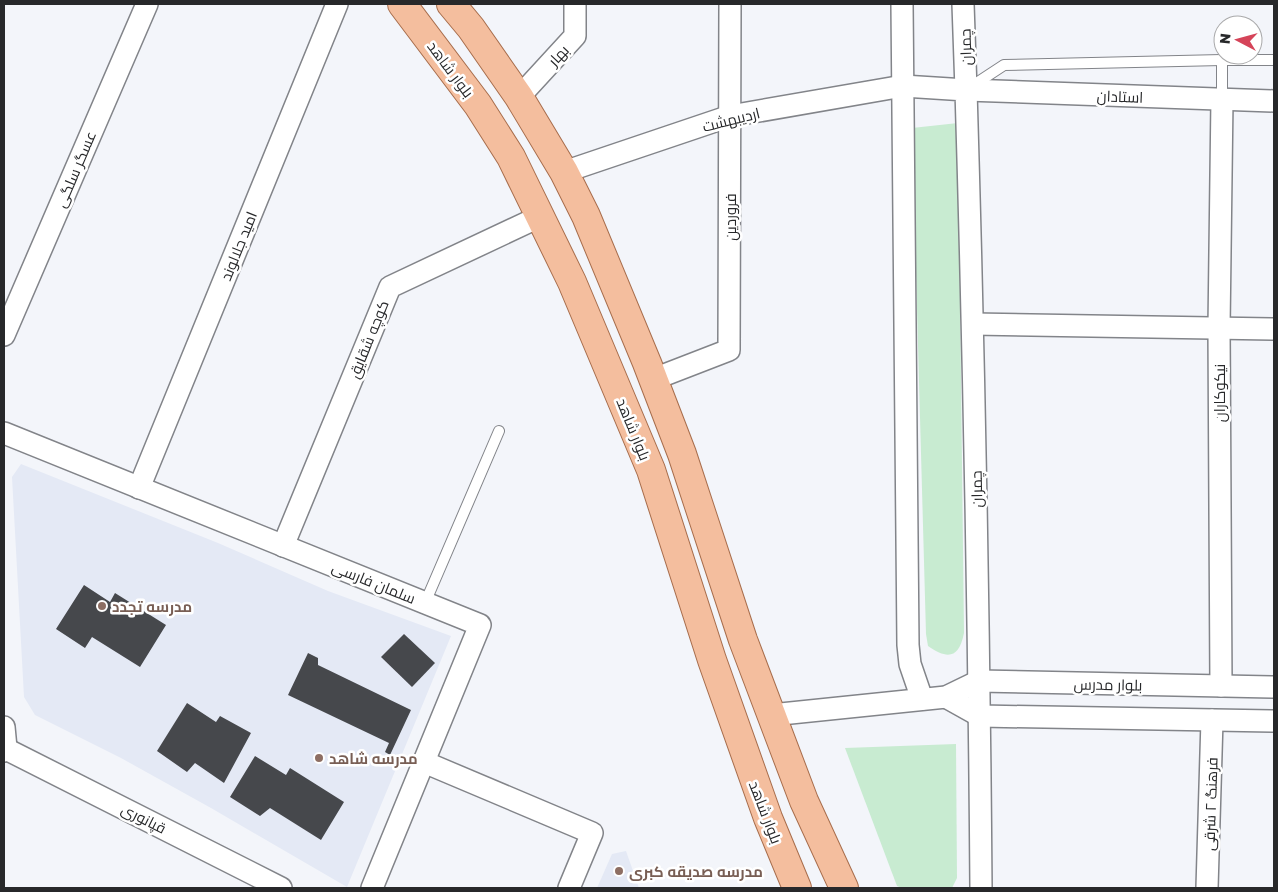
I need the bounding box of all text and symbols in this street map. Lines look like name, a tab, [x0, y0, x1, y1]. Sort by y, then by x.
north arrow	[1213, 15, 1263, 65]
street label: چمران	[955, 28, 977, 66]
text: N	[1216, 32, 1234, 45]
street label: بلوار شاهد	[423, 37, 478, 101]
street label: بهار	[543, 41, 574, 71]
street label: استادان	[1096, 86, 1144, 108]
street label: اردیبهشت	[700, 103, 762, 137]
street label: عسگر سلگی	[51, 128, 101, 211]
street label: فروردین	[721, 193, 741, 241]
street label: امید جلالوند	[216, 209, 261, 284]
street label: کوچه شقایق	[344, 297, 394, 381]
street label: نیکوکاران	[1210, 364, 1230, 422]
street label: بلوار شاهد	[612, 395, 655, 463]
street label: چمران	[967, 470, 987, 508]
street label: سلمان فارسی	[329, 557, 418, 609]
place label: مدرسه تجدد	[112, 597, 192, 616]
marker: مدرسه تجدد	[96, 600, 108, 612]
street label: بلوار مدرس	[1073, 674, 1143, 696]
place label: مدرسه شاهد	[329, 749, 418, 768]
marker: مدرسه شاهد	[313, 752, 325, 764]
street label: فرهنگ ۲ شرقی	[1199, 757, 1223, 851]
street label: بلوار شاهد	[745, 778, 786, 846]
street label: قپانوری	[118, 799, 169, 839]
place label: مدرسه صدیقه کبری	[629, 862, 763, 881]
marker: مدرسه صدیقه کبری	[613, 865, 625, 877]

